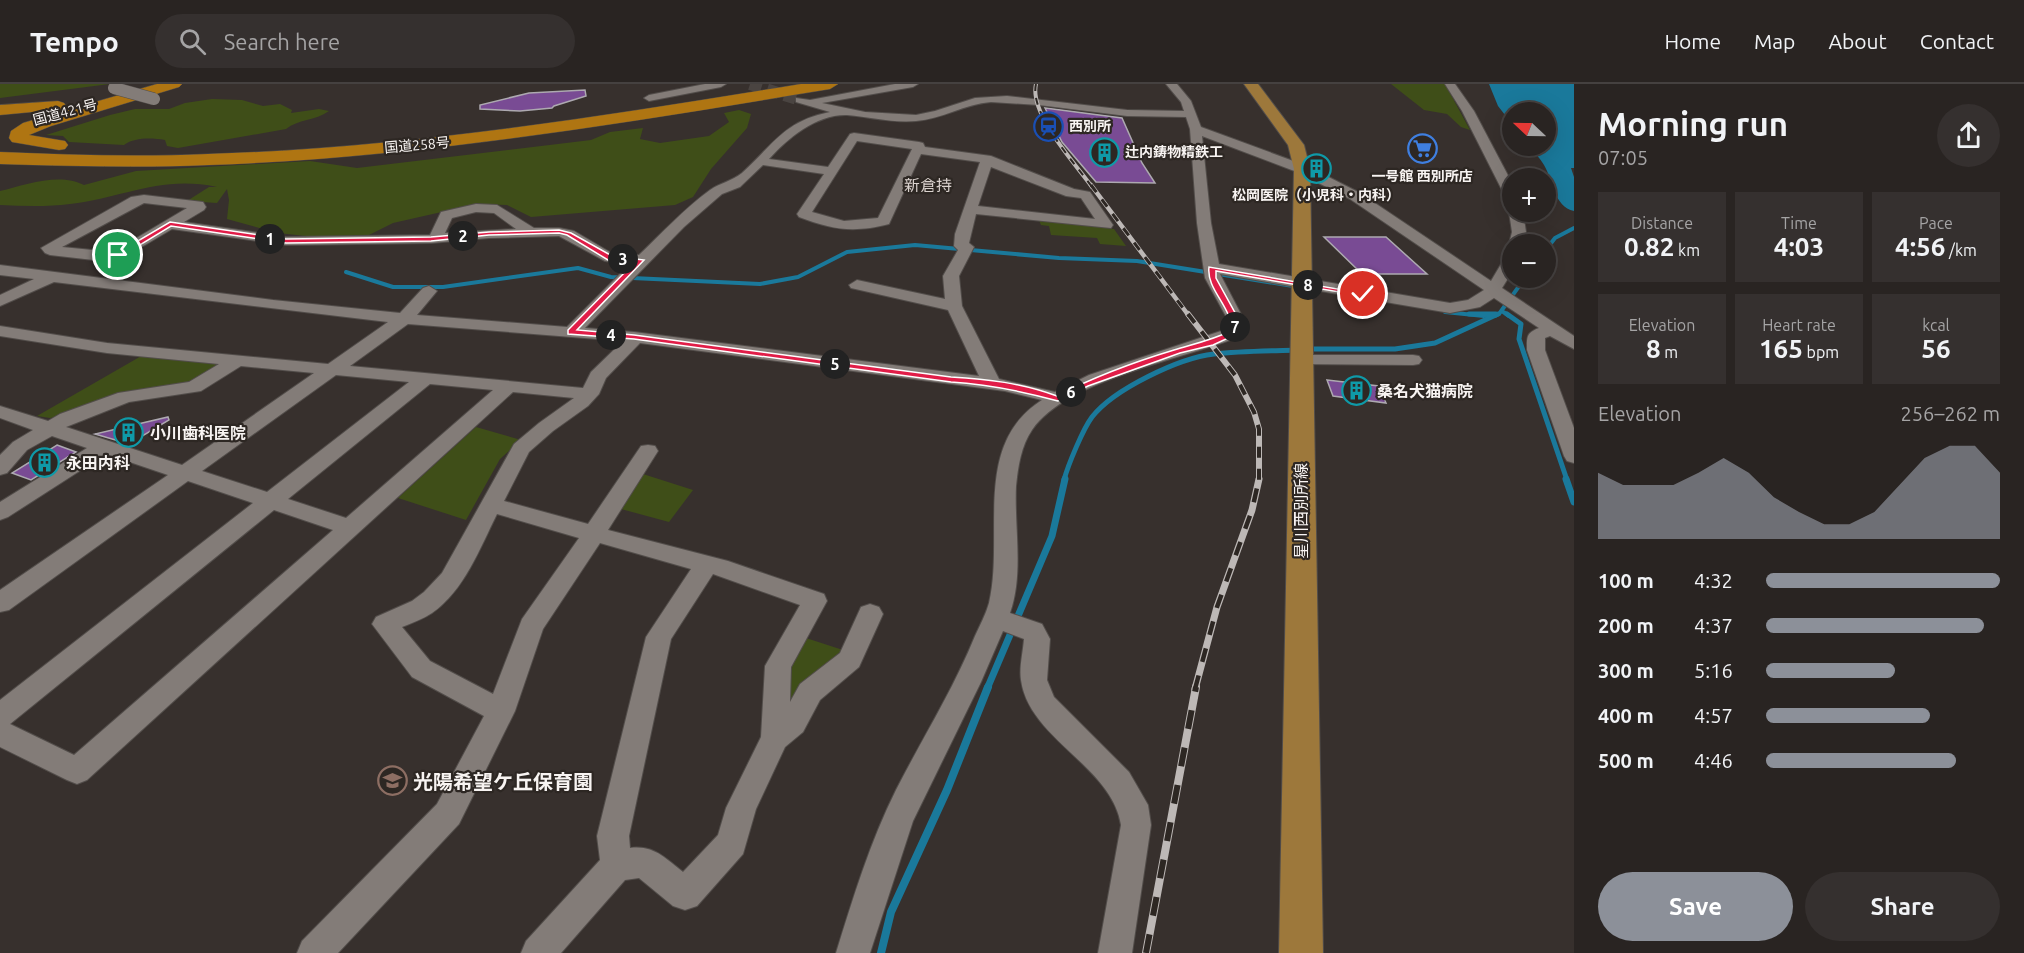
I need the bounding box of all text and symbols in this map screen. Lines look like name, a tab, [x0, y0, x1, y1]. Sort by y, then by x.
search box	[155, 14, 575, 68]
icon: search	[176, 25, 209, 58]
text: Tempo	[30, 26, 119, 57]
text: Search here	[224, 29, 340, 54]
text: Home	[1664, 29, 1721, 53]
text: Map	[1754, 29, 1795, 53]
text: About	[1828, 29, 1887, 53]
text: Contact	[1920, 29, 1994, 53]
street label: 国道421号	[31, 96, 99, 128]
north arrow	[1502, 102, 1556, 156]
map controls	[1502, 102, 1556, 288]
button: share	[1937, 104, 2000, 167]
text: Morning run	[1598, 105, 1788, 142]
station icon: 西別所	[1032, 110, 1064, 142]
place label: 西別所	[1069, 118, 1111, 134]
supermarket icon: 一号館 西別所店	[1406, 133, 1438, 165]
street label: 国道258号	[384, 134, 450, 156]
building icon: 辻内鋳物精鉄工	[1088, 136, 1120, 168]
place label: 辻内鋳物精鉄工	[1125, 144, 1223, 160]
text: 07:05	[1598, 146, 1648, 169]
building icon: 松岡医院（小児科・内科）	[1300, 152, 1332, 184]
place label: 一号館 西別所店	[1371, 168, 1473, 184]
button: +	[1502, 168, 1556, 222]
district label: 新倉持	[904, 176, 952, 194]
place label: 松岡医院（小児科・内科）	[1232, 187, 1400, 203]
text: Distance	[1631, 214, 1693, 232]
text: Time	[1781, 214, 1817, 232]
text: Pace	[1919, 214, 1953, 232]
pin: 2	[448, 221, 478, 251]
pin: 1	[255, 224, 285, 254]
text: 2	[458, 227, 468, 245]
pin	[92, 229, 143, 280]
text: 1	[265, 230, 275, 248]
text: 0.82	[1624, 232, 1674, 261]
text: 4:03	[1774, 232, 1824, 261]
text: 4:56	[1895, 232, 1945, 261]
button: −	[1502, 234, 1556, 288]
icon: arrive	[101, 238, 134, 271]
text: km	[1674, 241, 1700, 259]
text: /km	[1945, 241, 1977, 259]
pin: 3	[608, 244, 638, 274]
text: 3	[618, 250, 628, 268]
pin	[1337, 268, 1388, 319]
pin: 8	[1293, 270, 1323, 300]
text: 8	[1303, 276, 1313, 294]
icon: check	[1346, 277, 1379, 310]
pin: 7	[1220, 312, 1250, 342]
text: Elevation	[1629, 316, 1695, 334]
text: Heart rate	[1762, 316, 1836, 334]
text: kcal	[1922, 316, 1950, 334]
text: 7	[1230, 318, 1240, 336]
pin: 4	[596, 320, 626, 350]
text: 4	[606, 326, 616, 344]
text: 8	[1646, 334, 1661, 363]
text: 165	[1759, 334, 1803, 363]
text: 56	[1921, 334, 1951, 363]
text: m	[1661, 343, 1678, 361]
text: bpm	[1803, 343, 1839, 361]
pin: 5	[820, 349, 850, 379]
text: 5	[830, 355, 840, 373]
building icon: 桑名犬猫病院	[1340, 375, 1372, 407]
pin: 6	[1056, 377, 1086, 407]
place label: 桑名犬猫病院	[1377, 382, 1473, 400]
text: 6	[1066, 383, 1076, 401]
text: Elevation	[1598, 402, 1681, 425]
text: 256–262 m	[1901, 402, 2000, 425]
building icon: 小川歯科医院	[113, 417, 145, 449]
place label: 小川歯科医院	[150, 424, 246, 442]
building icon: 永田内科	[29, 447, 61, 479]
place label: 永田内科	[66, 454, 130, 472]
street label: 星川西別所線	[1292, 463, 1310, 559]
text: 100 m	[1598, 569, 1654, 592]
text: 4:32	[1694, 569, 1733, 592]
text: 200 m	[1598, 614, 1654, 637]
text: 4:37	[1694, 614, 1733, 637]
text: 300 m	[1598, 659, 1654, 682]
text: 5:16	[1694, 659, 1733, 682]
text: 400 m	[1598, 704, 1654, 727]
text: 4:57	[1694, 704, 1733, 727]
text: 500 m	[1598, 749, 1654, 772]
text: 4:46	[1694, 749, 1733, 772]
school or university icon: 光陽希望ケ丘保育園	[376, 765, 408, 797]
place label: 光陽希望ケ丘保育園	[413, 770, 593, 793]
button: Save	[1598, 872, 1793, 941]
button: Share	[1805, 872, 2000, 941]

